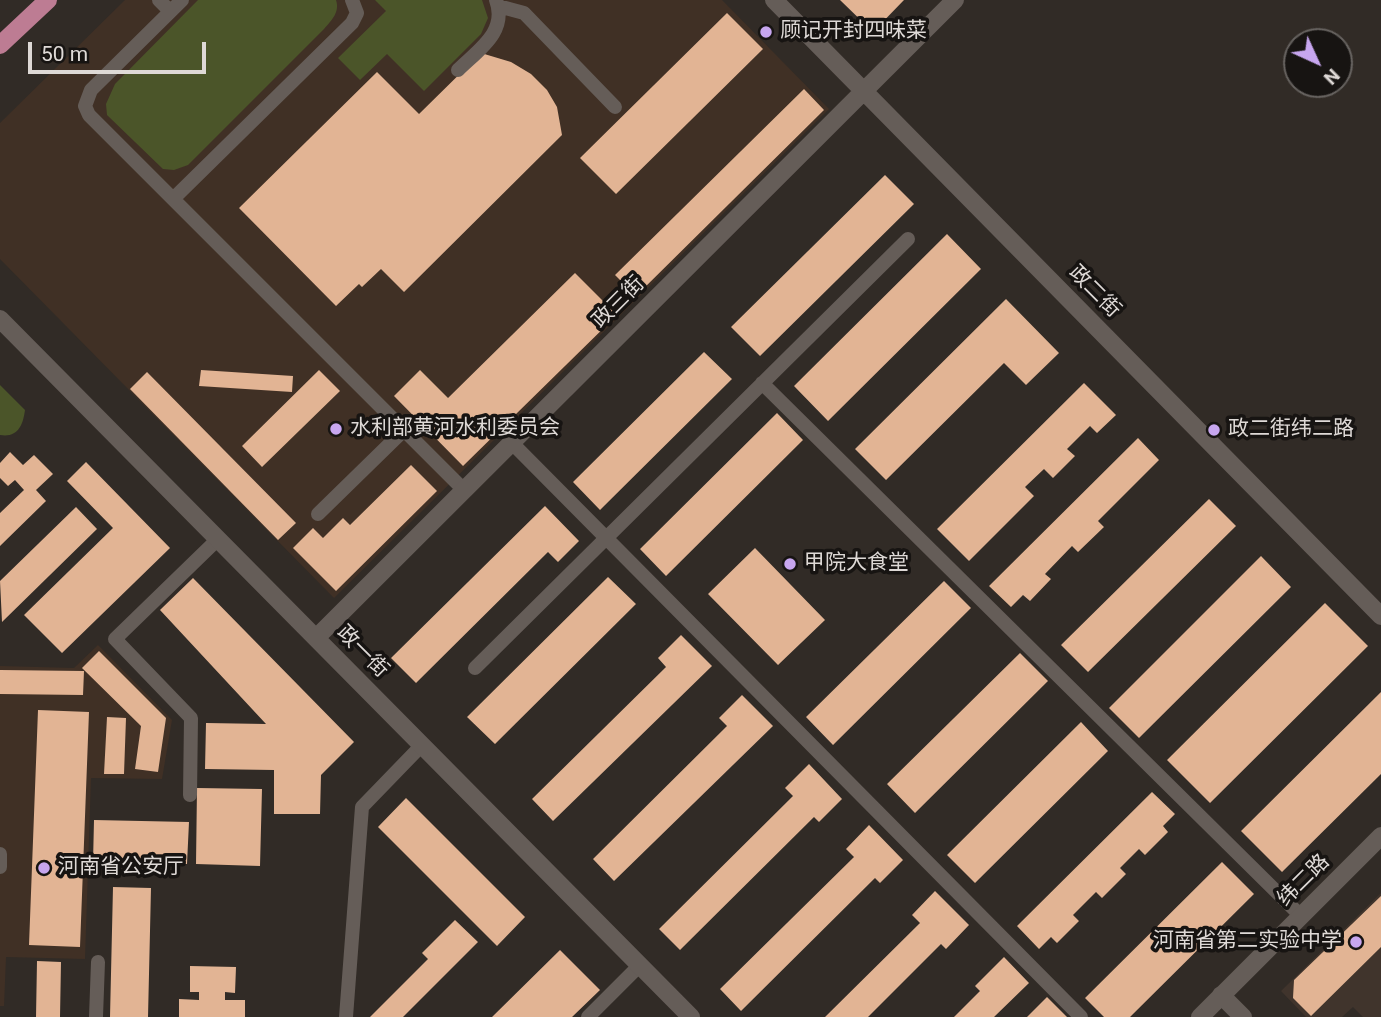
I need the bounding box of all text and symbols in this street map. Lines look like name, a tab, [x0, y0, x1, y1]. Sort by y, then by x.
place label: 顾记开封四味菜	[780, 19, 927, 45]
marker: 顾记开封四味菜	[758, 24, 774, 40]
scale bar	[32, 28, 210, 72]
north arrow	[1283, 28, 1353, 98]
text: 50 m	[41, 42, 88, 66]
text: N	[1319, 64, 1345, 90]
street label: 政二街	[1063, 261, 1125, 323]
street label: 政三街	[588, 272, 650, 334]
place label: 水利部黄河水利委员会	[350, 416, 560, 442]
place label: 政二街纬二路	[1228, 417, 1354, 443]
marker: 水利部黄河水利委员会	[328, 421, 344, 437]
marker: 政二街纬二路	[1206, 422, 1222, 438]
place label: 甲院大食堂	[804, 551, 909, 577]
marker: 甲院大食堂	[782, 556, 798, 572]
street label: 政一街	[331, 621, 393, 683]
street label: 纬二路	[1273, 850, 1335, 912]
place label: 河南省公安厅	[58, 855, 184, 881]
marker: 河南省公安厅	[36, 860, 52, 876]
place label: 河南省第二实验中学	[1153, 929, 1342, 955]
marker: 河南省第二实验中学	[1348, 934, 1364, 950]

